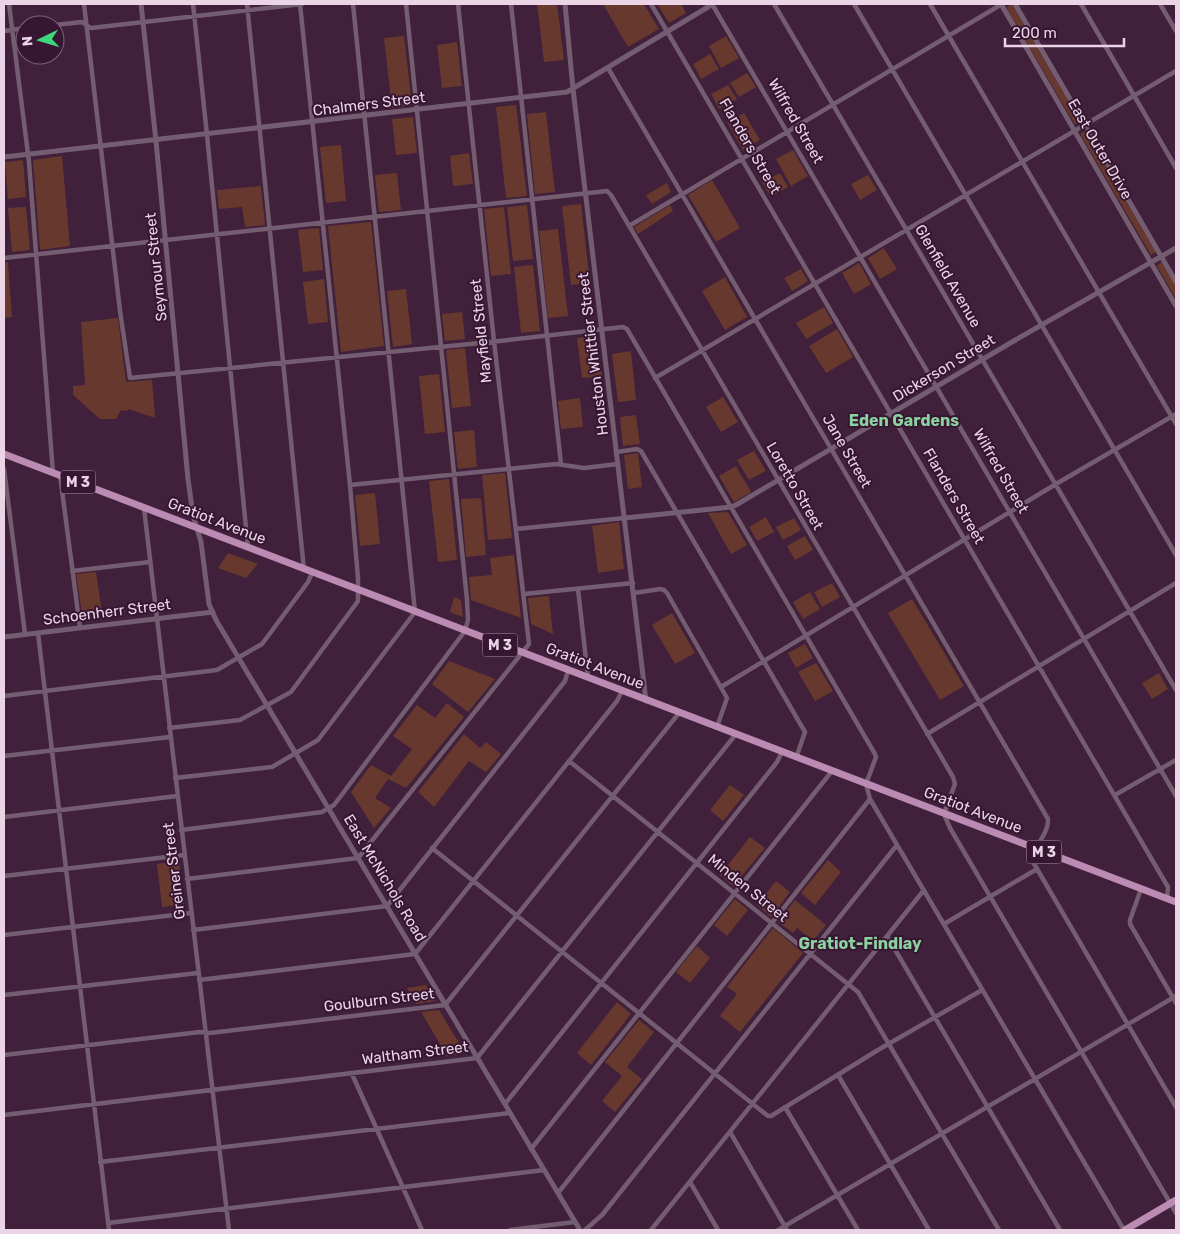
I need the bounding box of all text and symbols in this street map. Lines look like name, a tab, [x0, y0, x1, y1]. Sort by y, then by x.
north arrow	[15, 15, 65, 65]
scale bar	[1005, 15, 1124, 47]
text: 200 m	[1012, 24, 1057, 42]
text: N	[19, 35, 36, 47]
street label: Wilfred Street	[764, 75, 828, 167]
street label: Chalmers Street	[312, 88, 426, 120]
street label: Flanders Street	[715, 95, 785, 197]
street label: East Outer Drive	[1064, 96, 1136, 202]
street label: Seymour Street	[141, 212, 171, 322]
street label: Glenfield Avenue	[911, 221, 985, 331]
street label: Houston Whittier Street	[574, 271, 612, 436]
street label: Mayfield Street	[467, 278, 495, 384]
street label: Dickerson Street	[890, 330, 999, 406]
street label: Jane Street	[819, 411, 875, 491]
district label: Eden Gardens	[849, 411, 959, 430]
street label: Wilfred Street	[969, 425, 1033, 517]
street label: Loretto Street	[763, 439, 827, 533]
street label: Flanders Street	[919, 445, 989, 547]
road number: M 3	[60, 471, 96, 494]
street label: Gratiot Avenue	[165, 494, 269, 548]
street label: Schoenherr Street	[42, 595, 172, 629]
road number: M 3	[482, 634, 518, 656]
street label: Gratiot Avenue	[543, 639, 647, 693]
street label: Gratiot Avenue	[921, 783, 1025, 837]
street label: East McNichols Road	[340, 811, 430, 945]
street label: Greiner Street	[159, 821, 189, 921]
road number: M 3	[1026, 840, 1062, 864]
street label: Minden Street	[704, 850, 792, 926]
district label: Gratiot-Findlay	[799, 934, 922, 953]
street label: Goulburn Street	[323, 984, 435, 1016]
street label: Waltham Street	[361, 1038, 469, 1068]

